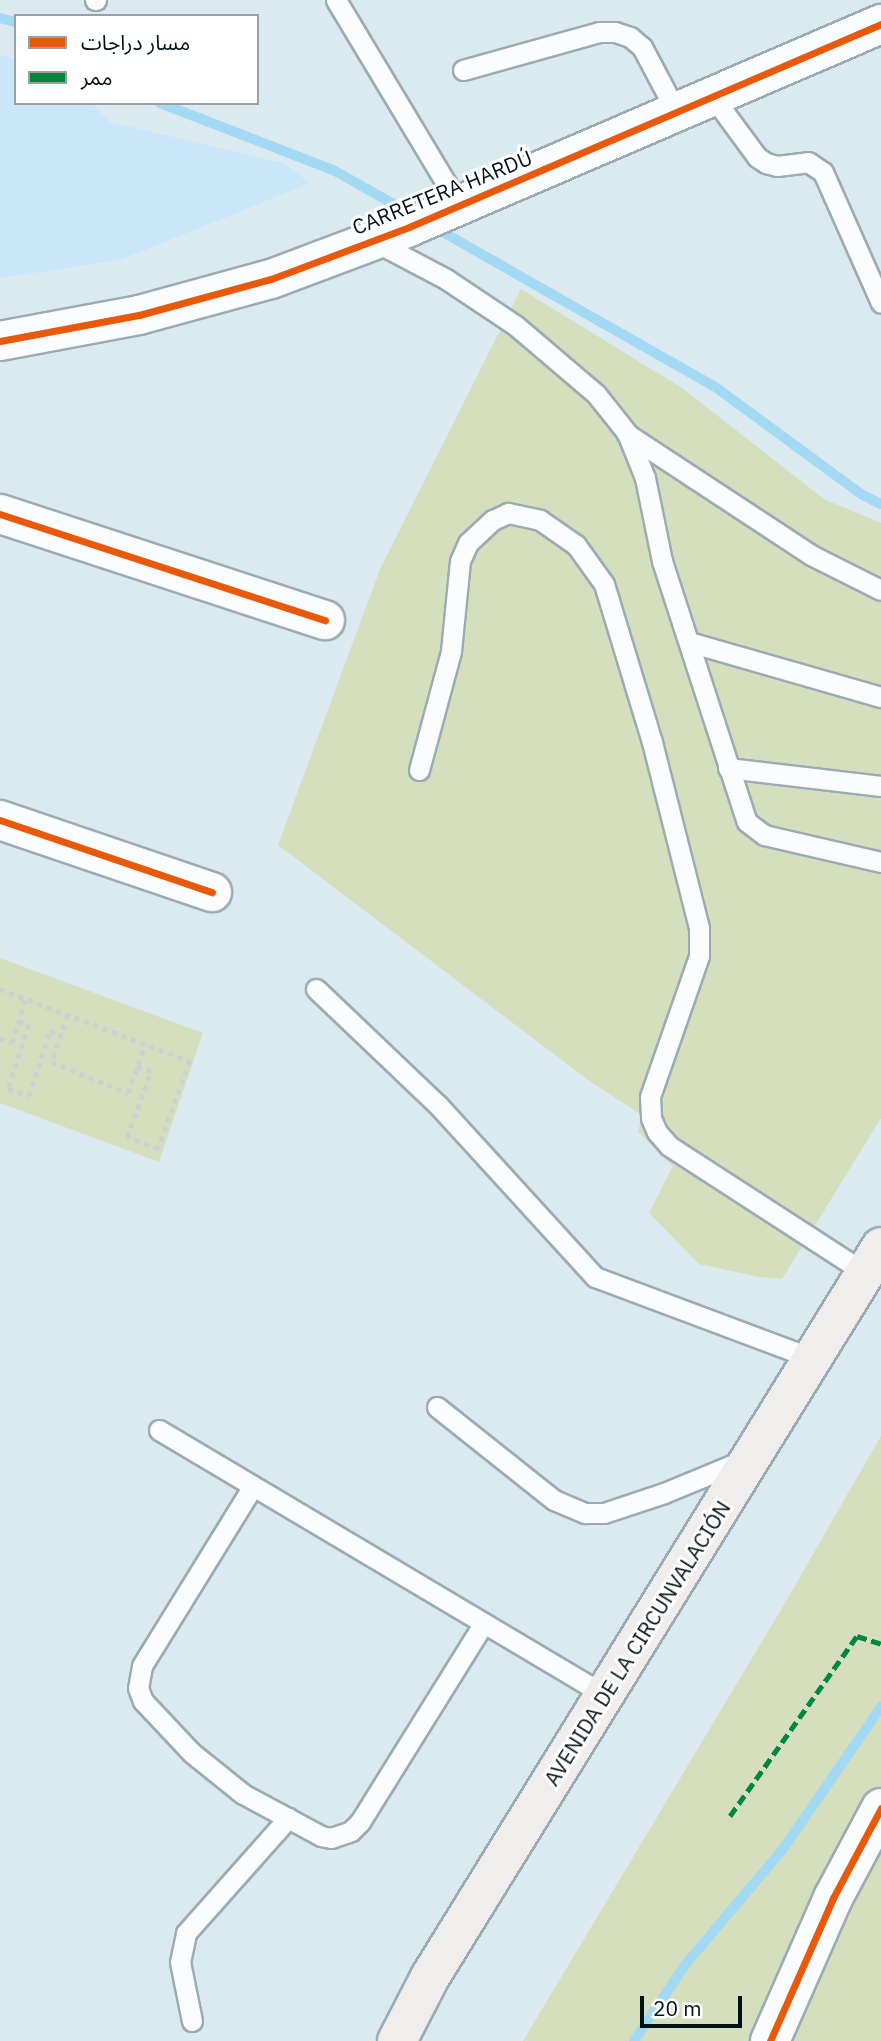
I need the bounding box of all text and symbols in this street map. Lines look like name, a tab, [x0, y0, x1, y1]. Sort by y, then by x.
legend	[14, 14, 259, 105]
text: مسار دراجات	[81, 28, 190, 56]
text: ممر	[81, 63, 112, 91]
street label: CARRETERA HARDÚ	[348, 144, 536, 240]
street label: AVENIDA DE LA CIRCUNVALACIÓN	[539, 1496, 735, 1790]
scale bar	[643, 1982, 744, 2026]
text: 20 m	[653, 1994, 702, 2022]

